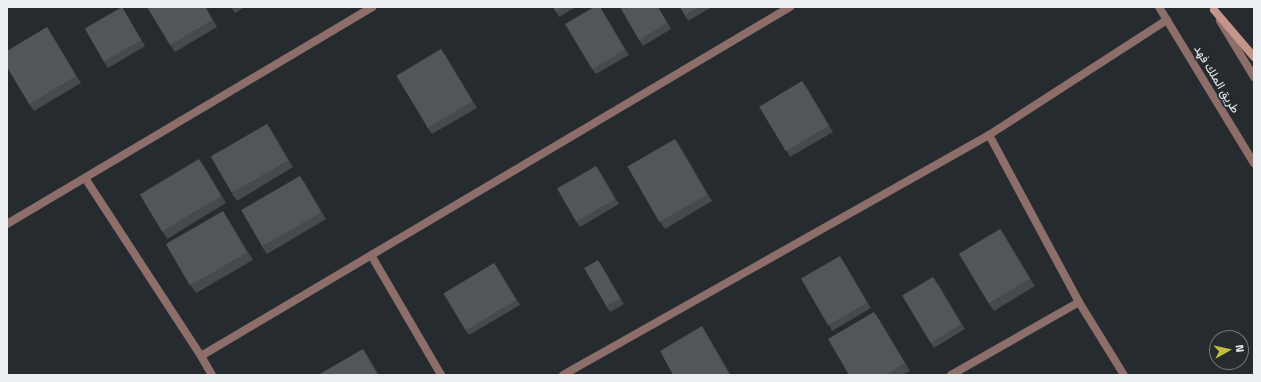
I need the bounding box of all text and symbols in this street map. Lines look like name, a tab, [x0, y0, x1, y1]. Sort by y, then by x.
street label: طريق الملك فهد	[1191, 43, 1243, 115]
north arrow	[1209, 330, 1249, 370]
text: N	[1231, 344, 1248, 353]

